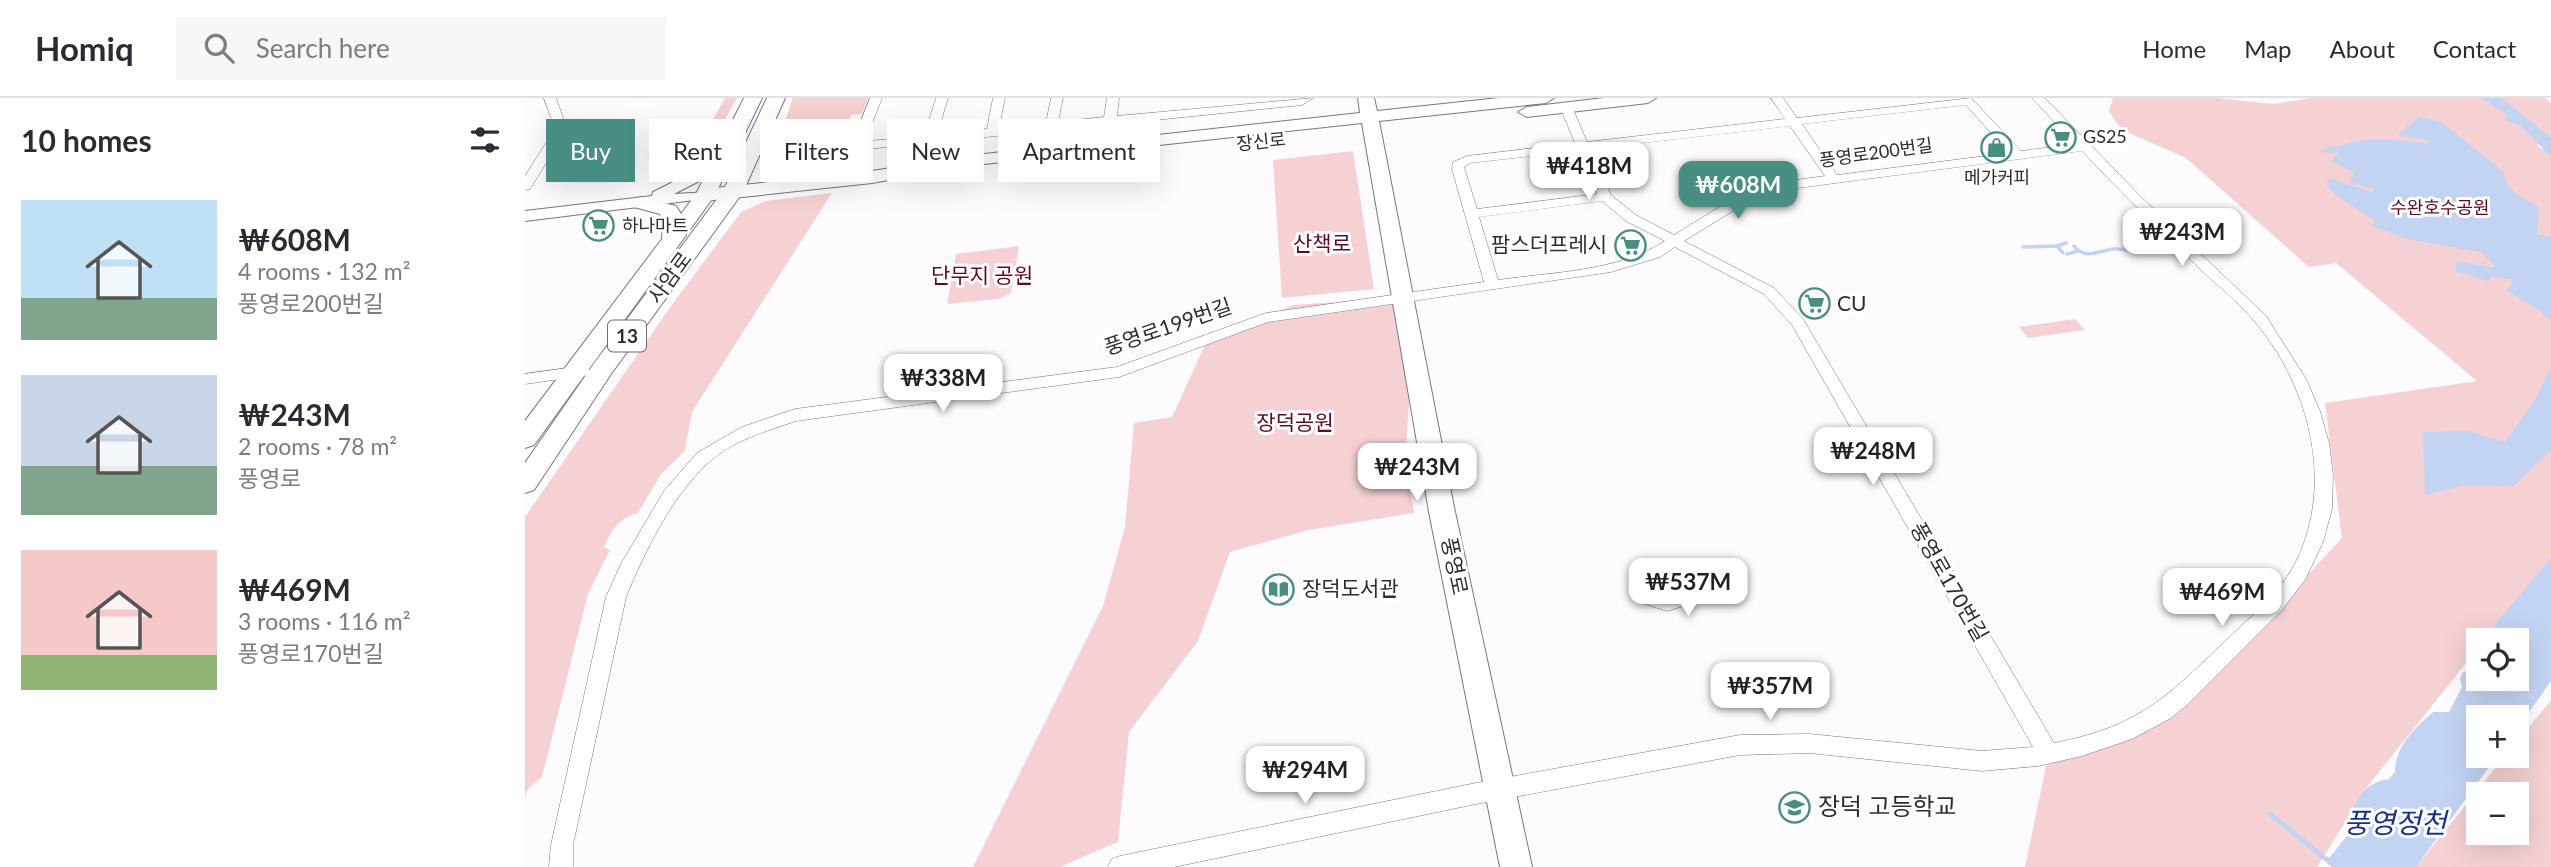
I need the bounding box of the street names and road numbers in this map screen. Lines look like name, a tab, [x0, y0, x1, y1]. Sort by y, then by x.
street label: 장신로	[1235, 127, 1287, 155]
street label: 풍영로200번길	[1818, 133, 1934, 171]
street label: 사암로	[642, 246, 696, 308]
street label: 풍영로199번길	[1100, 292, 1235, 359]
road number: 13	[608, 320, 646, 352]
street label: 풍영로170번길	[1906, 517, 1994, 645]
street label: 풍영로	[1437, 535, 1474, 597]

